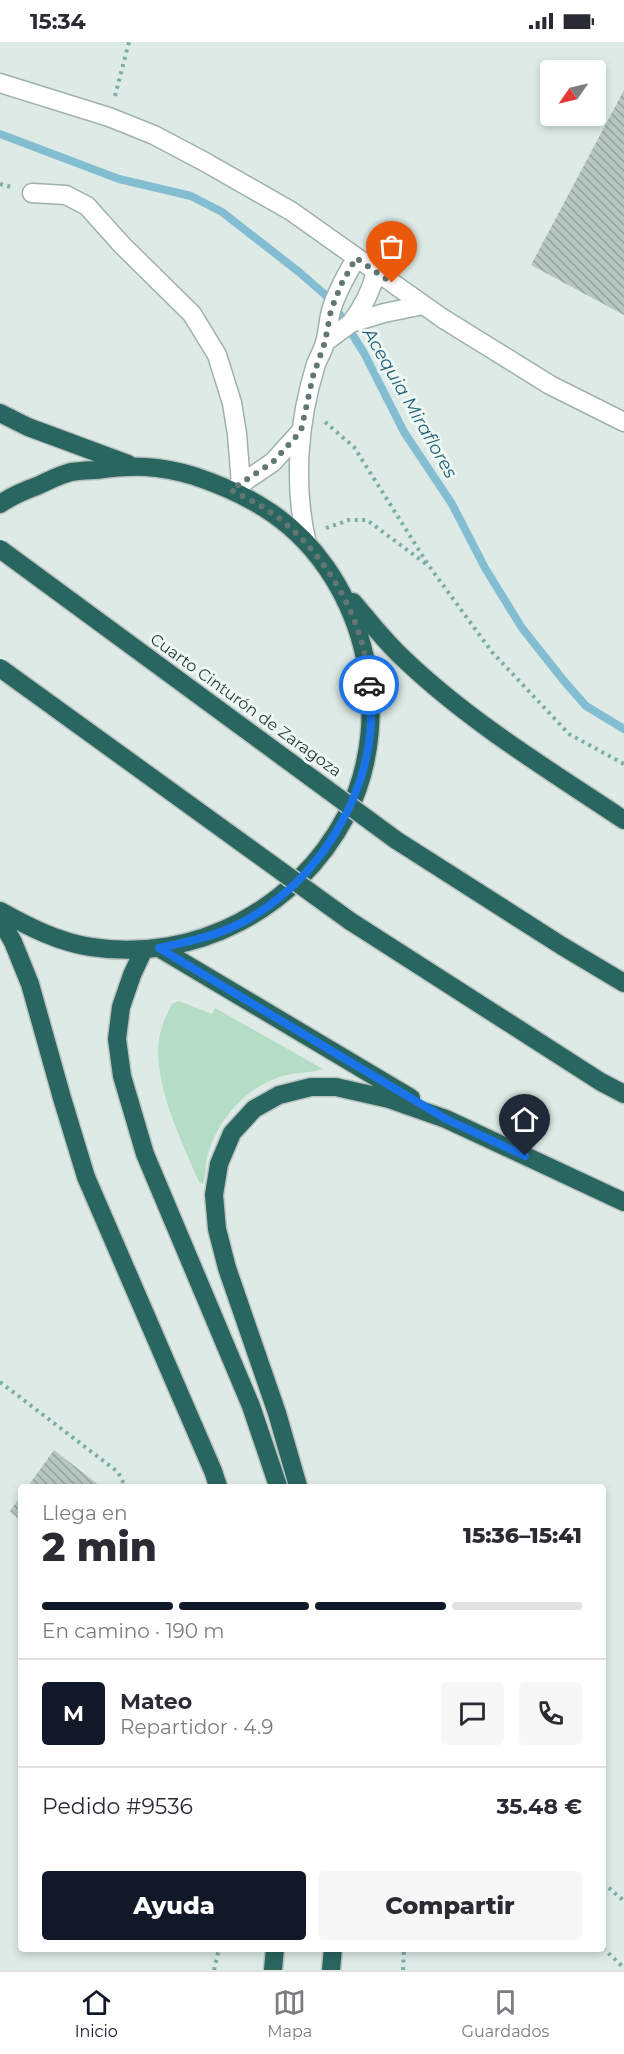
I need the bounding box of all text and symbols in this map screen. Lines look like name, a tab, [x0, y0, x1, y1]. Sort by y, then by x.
text: 15:34	[30, 8, 86, 35]
north arrow	[540, 60, 606, 126]
map controls	[540, 60, 606, 126]
pin	[366, 221, 417, 283]
icon: bag	[375, 230, 408, 263]
water label: Acequia Miraflores	[358, 323, 462, 482]
street label: Cuarto Cinturón de Zaragoza	[147, 629, 345, 781]
courier	[339, 655, 399, 715]
icon: car	[353, 669, 386, 702]
pin	[499, 1094, 550, 1156]
icon: home	[508, 1103, 541, 1136]
text: Llega en	[42, 1501, 128, 1525]
text: 15:36–15:41	[463, 1522, 582, 1549]
text: 2 min	[42, 1523, 157, 1571]
text: En camino · 190 m	[42, 1619, 224, 1643]
button: chat	[441, 1682, 504, 1745]
button: phone	[519, 1682, 582, 1745]
text: Mateo	[120, 1688, 192, 1715]
text: M	[63, 1700, 84, 1727]
text: Repartidor · 4.9	[120, 1715, 273, 1739]
text: Pedido #9536	[42, 1793, 193, 1820]
text: 35.48 €	[496, 1793, 582, 1820]
button: Ayuda	[42, 1871, 306, 1940]
button: Compartir	[318, 1871, 582, 1940]
tab: Inicio	[75, 1986, 118, 2041]
tab: Mapa	[267, 1986, 312, 2041]
tab: Guardados	[462, 1986, 549, 2041]

